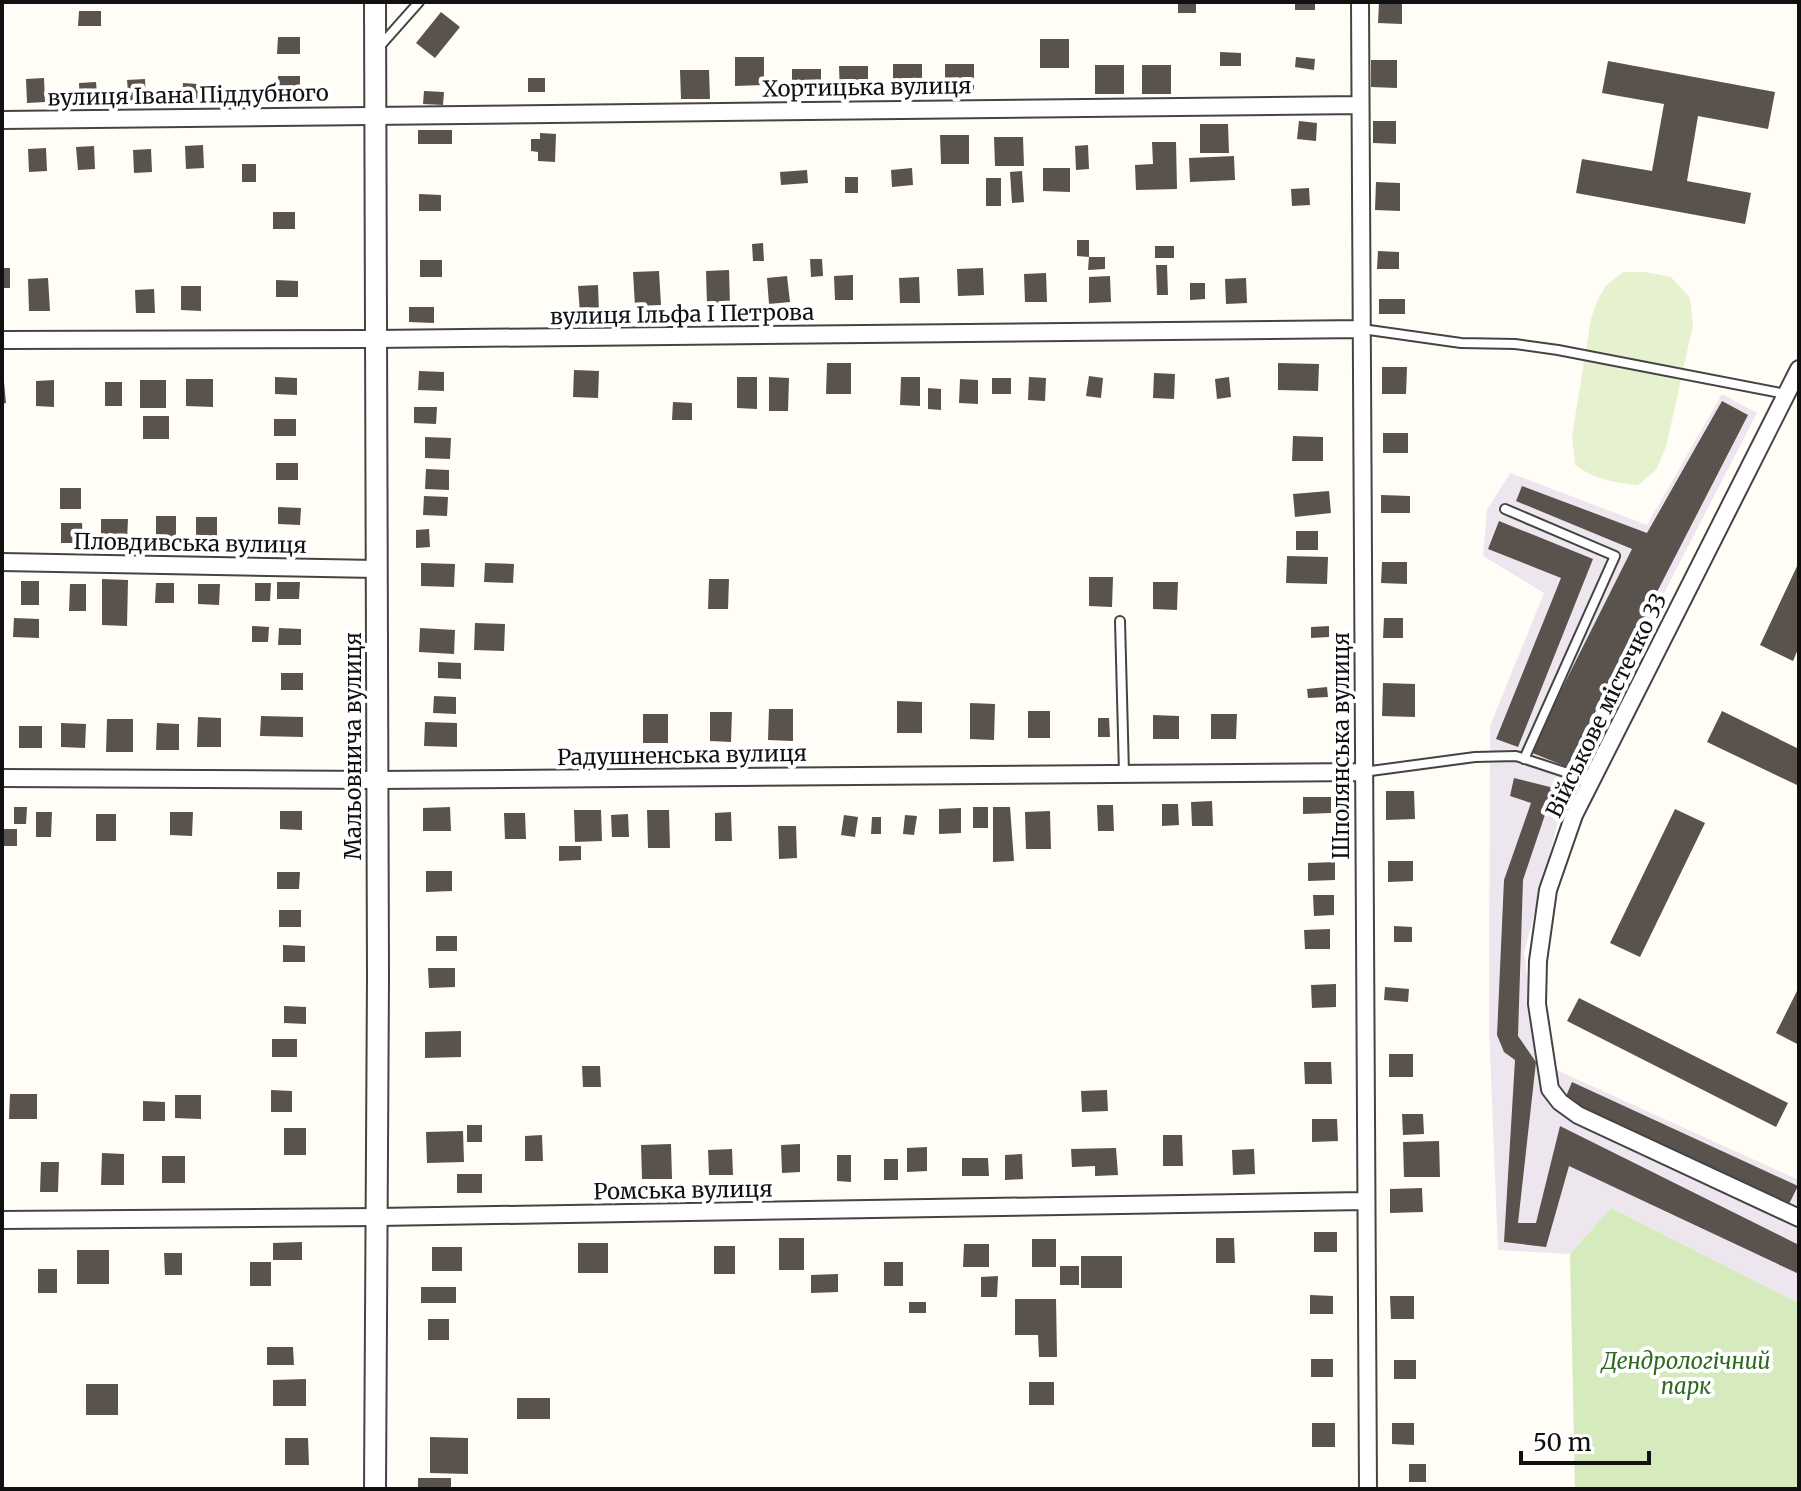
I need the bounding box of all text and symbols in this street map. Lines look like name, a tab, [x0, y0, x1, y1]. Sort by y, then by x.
street label: Хортицька вулиця	[762, 71, 972, 103]
street label: вулиця Івана Піддубного	[47, 79, 329, 111]
street label: вулиця Ільфа І Петрова	[550, 298, 815, 330]
street label: Пловдивська вулиця	[73, 527, 307, 559]
street label: Військове містечко 33	[1539, 588, 1673, 822]
street label: Мальовнича вулиця	[339, 632, 367, 860]
street label: Шполянська вулиця	[1327, 632, 1355, 860]
street label: Радушненська вулиця	[557, 739, 807, 771]
street label: Ромська вулиця	[593, 1174, 773, 1206]
park label: Дендрологічний парк	[1600, 1347, 1770, 1400]
scale bar	[1521, 1415, 1649, 1465]
text: 50 m	[1533, 1427, 1592, 1458]

